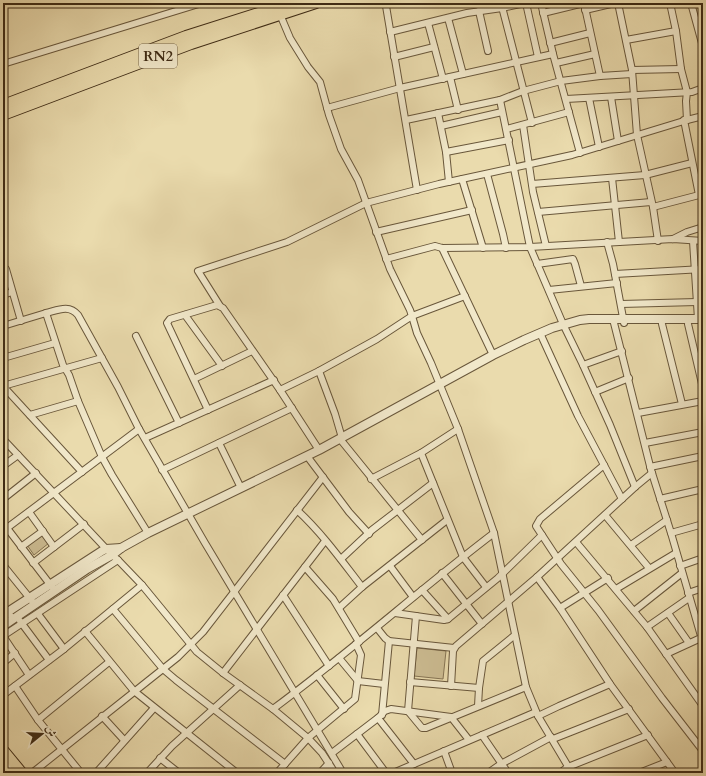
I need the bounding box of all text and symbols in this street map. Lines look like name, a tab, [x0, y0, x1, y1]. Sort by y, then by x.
road number: RN2	[139, 44, 177, 68]
north arrow	[22, 714, 62, 754]
text: ش	[42, 724, 60, 739]

